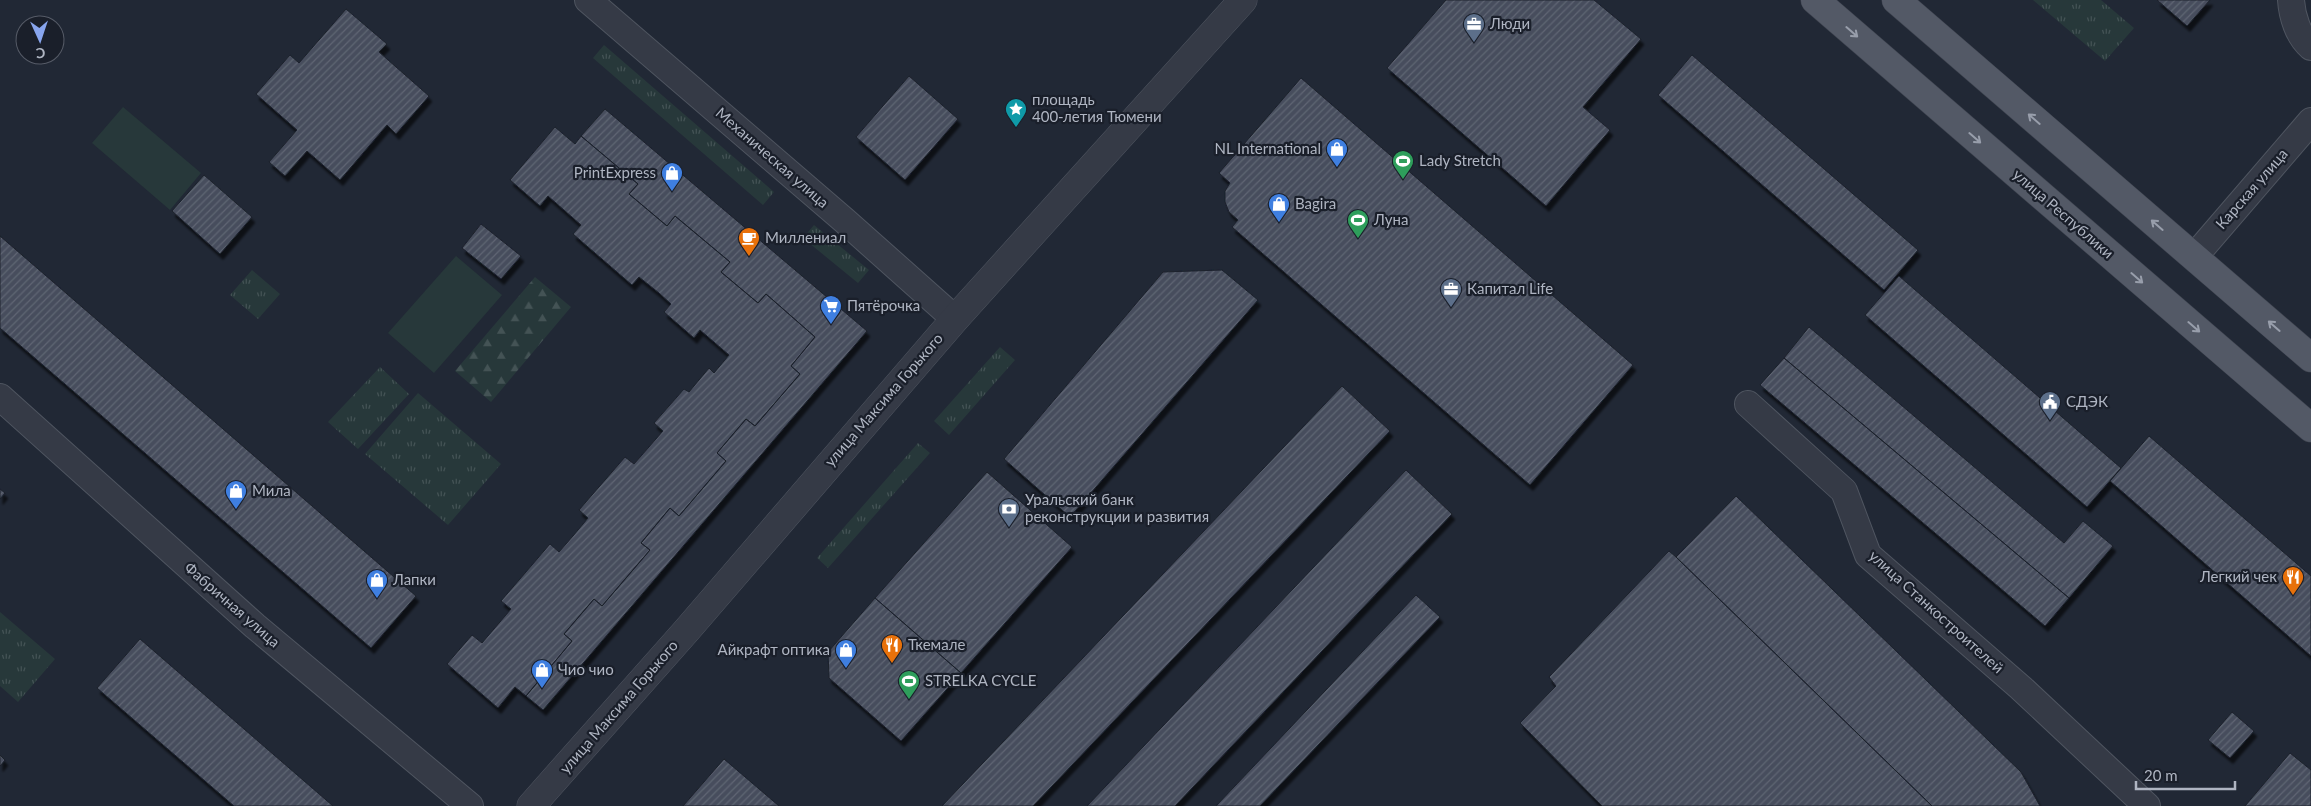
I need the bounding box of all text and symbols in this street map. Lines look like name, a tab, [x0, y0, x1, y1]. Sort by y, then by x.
office icon: Люди	[1462, 12, 1486, 43]
place label: Люди	[1489, 14, 1530, 32]
north arrow	[15, 15, 65, 65]
one-way arrow	[1845, 26, 1858, 37]
text: С	[35, 45, 46, 62]
place label: площадь 400-летия Тюмени	[1032, 90, 1162, 125]
place icon: площадь 400-летия Тюмени	[1004, 97, 1028, 128]
street label: Механическая улица	[713, 103, 833, 211]
one-way arrow	[2027, 113, 2040, 125]
one-way arrow	[1968, 132, 1981, 143]
shop icon: NL International	[1325, 137, 1349, 168]
place label: NL International	[1215, 139, 1321, 157]
street label: Карская улица	[2212, 145, 2291, 232]
sports icon: Lady Stretch	[1391, 149, 1415, 180]
place label: Lady Stretch	[1419, 151, 1501, 169]
shop icon: PrintExpress	[660, 161, 684, 192]
place label: PrintExpress	[574, 163, 656, 181]
street label: улица Республики	[2010, 165, 2118, 262]
shop icon: Bagira	[1267, 192, 1291, 223]
place label: Bagira	[1295, 194, 1336, 212]
sports icon: Луна	[1346, 208, 1370, 239]
place label: Луна	[1373, 210, 1408, 228]
one-way arrow	[2151, 220, 2164, 231]
cafe icon: Миллениал	[737, 226, 761, 257]
place label: Миллениал	[765, 228, 846, 246]
one-way arrow	[2131, 272, 2144, 284]
office icon: Капитал Life	[1439, 277, 1463, 308]
place label: Капитал Life	[1467, 279, 1553, 297]
supermarket icon: Пятёрочка	[819, 294, 843, 325]
place label: Пятёрочка	[847, 296, 920, 314]
one-way arrow	[2188, 321, 2201, 333]
one-way arrow	[2268, 321, 2281, 332]
street label: улица Максима Горького	[820, 329, 946, 470]
public building icon: СДЭК	[2038, 390, 2062, 421]
place label: СДЭК	[2066, 392, 2108, 410]
shop icon: Мила	[224, 479, 248, 510]
place label: Мила	[252, 481, 291, 499]
place label: Уральский банк реконструкции и развития	[1025, 490, 1209, 525]
bank icon: Уральский банк реконструкции и развития	[997, 497, 1021, 528]
street label: улица Станкостроителей	[1866, 546, 2008, 676]
street label: Фабричная улица	[181, 558, 284, 651]
restaurant icon: Легкий чек	[2281, 565, 2305, 596]
place label: Легкий чек	[2199, 567, 2277, 585]
shop icon: Лапки	[365, 568, 389, 599]
place label: Лапки	[392, 570, 436, 588]
restaurant icon: Ткемале	[880, 633, 904, 664]
place label: Ткемале	[908, 635, 965, 653]
street label: улица Максима Горького	[555, 636, 681, 777]
shop icon: Айкрафт оптика	[834, 638, 858, 669]
place label: Айкрафт оптика	[718, 640, 830, 658]
shop icon: Чио чио	[530, 658, 554, 689]
place label: Чио чио	[558, 660, 614, 678]
sports icon: STRELKA CYCLE	[897, 669, 921, 700]
place label: STRELKA CYCLE	[925, 671, 1036, 689]
scale bar	[2136, 758, 2235, 790]
text: 20 m	[2144, 766, 2178, 784]

